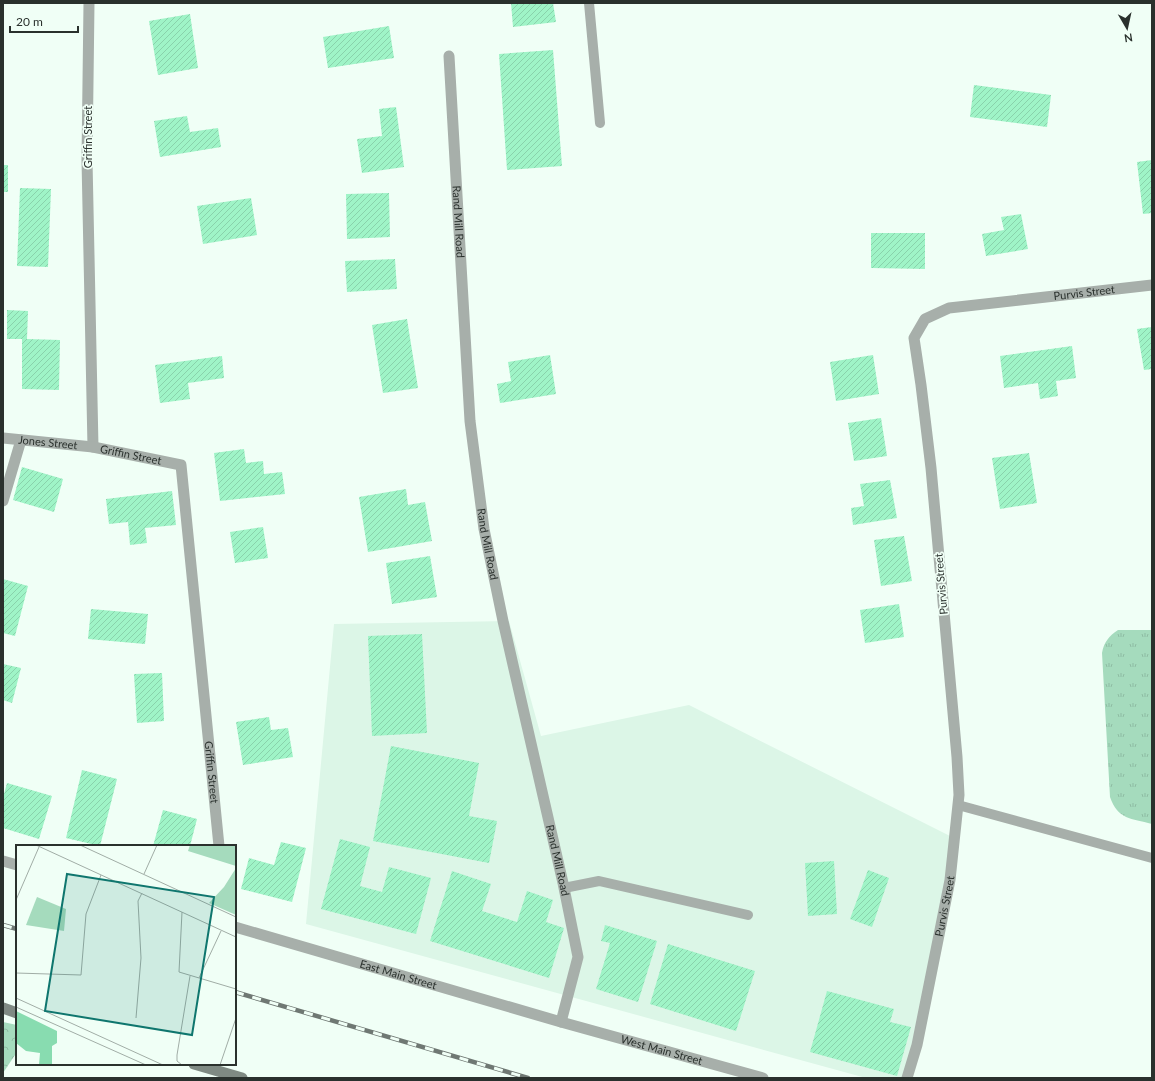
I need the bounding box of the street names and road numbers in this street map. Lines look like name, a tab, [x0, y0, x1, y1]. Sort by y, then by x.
street label: Griffin Street	[81, 106, 94, 168]
street label: Rand Mill Road	[450, 185, 468, 258]
street label: Purvis Street	[1053, 282, 1116, 302]
street label: Jones Street	[18, 433, 78, 451]
street label: Griffin Street	[99, 442, 163, 467]
street label: Rand Mill Road	[475, 507, 501, 581]
street label: Purvis Street	[931, 553, 950, 615]
street label: Griffin Street	[203, 740, 222, 804]
street label: Rand Mill Road	[544, 823, 572, 897]
street label: Purvis Street	[932, 875, 956, 938]
street label: East Main Street	[358, 957, 438, 991]
street label: West Main Street	[619, 1032, 704, 1067]

